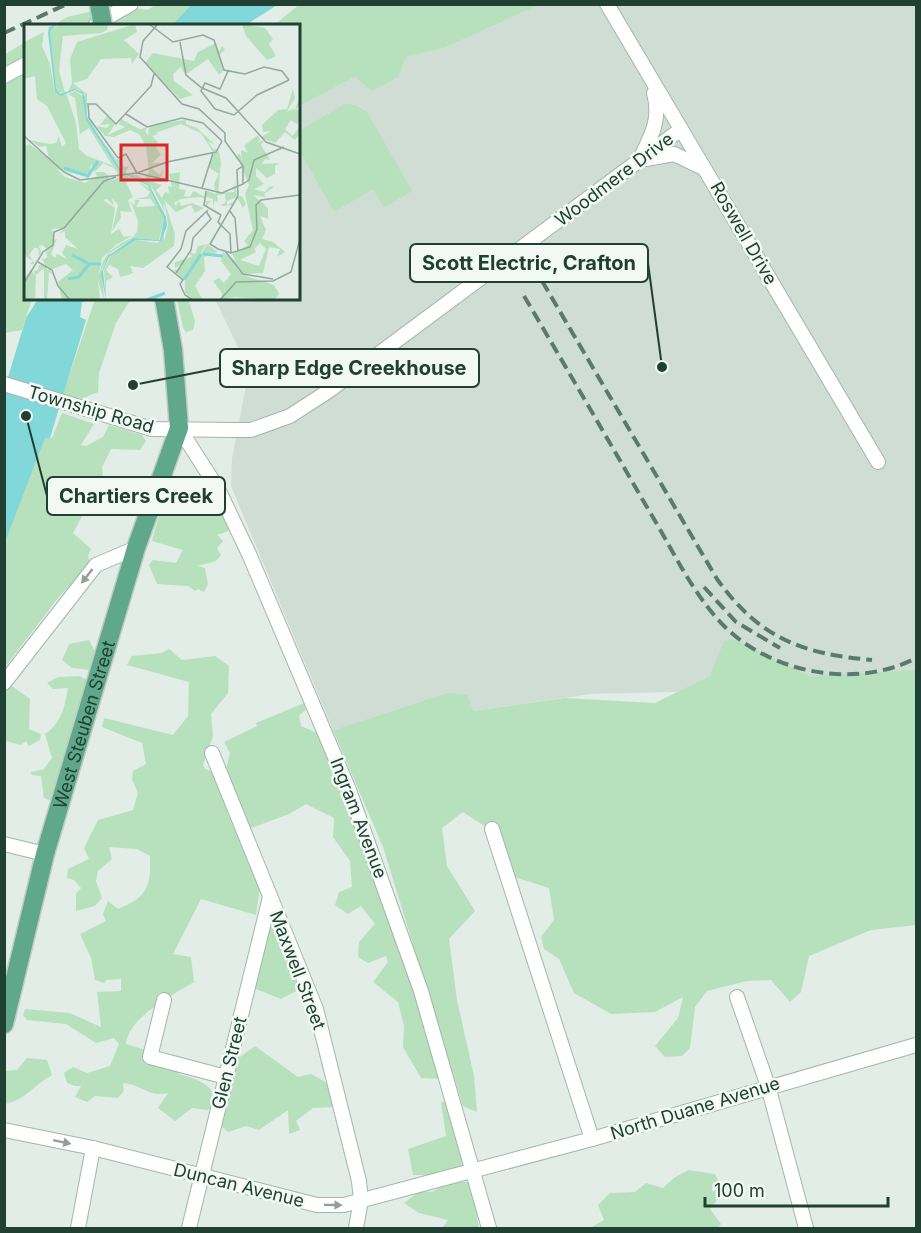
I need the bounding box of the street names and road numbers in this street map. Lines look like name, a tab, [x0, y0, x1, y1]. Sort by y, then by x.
street label: Woodmere Drive	[551, 128, 677, 230]
street label: Roswell Drive	[706, 178, 782, 288]
street label: Township Road	[26, 381, 156, 437]
street label: West Steuben Street	[49, 638, 118, 811]
street label: Ingram Avenue	[326, 755, 392, 881]
street label: Maxwell Street	[266, 908, 330, 1033]
street label: Glen Street	[207, 1014, 251, 1112]
street label: North Duane Avenue	[608, 1072, 782, 1144]
street label: Duncan Avenue	[172, 1159, 306, 1211]

